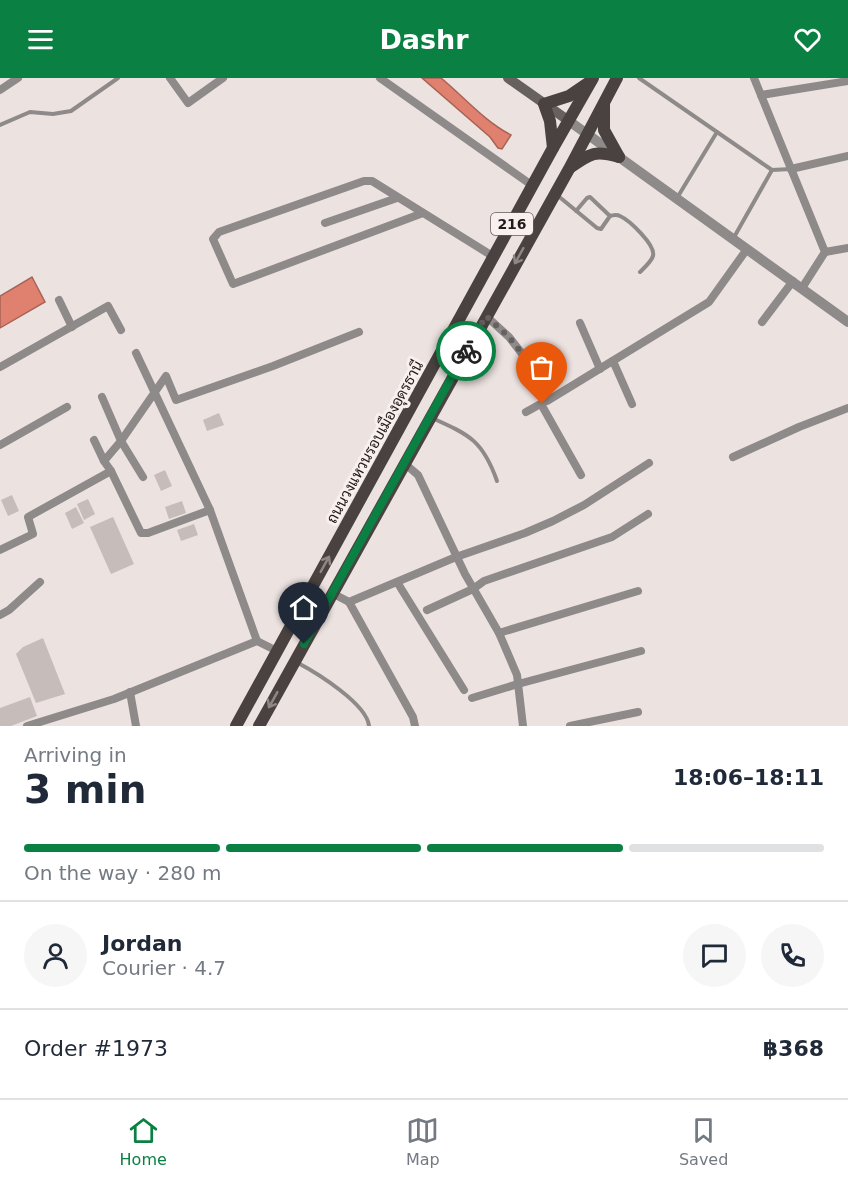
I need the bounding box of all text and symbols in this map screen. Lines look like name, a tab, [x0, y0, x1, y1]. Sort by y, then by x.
icon: menu	[24, 23, 57, 56]
icon: heart	[791, 23, 824, 56]
text: Dashr	[379, 24, 469, 55]
road number: 216	[491, 213, 533, 235]
one-way arrow	[513, 247, 525, 264]
courier	[436, 321, 496, 381]
icon: bike	[450, 335, 483, 368]
pin	[516, 342, 567, 404]
icon: bag	[525, 351, 558, 384]
street label: ถนนวงแหวนรอบเมืองอุดรธานี	[322, 357, 429, 527]
one-way arrow	[320, 556, 331, 574]
pin	[278, 582, 329, 644]
icon: home	[287, 591, 320, 624]
one-way arrow	[267, 691, 279, 708]
text: Arriving in	[24, 743, 127, 767]
text: 18:06–18:11	[673, 765, 824, 790]
text: 3 min	[24, 767, 146, 812]
text: On the way · 280 m	[24, 861, 222, 885]
button: person	[24, 924, 87, 987]
button: chat	[683, 924, 746, 987]
button: phone	[761, 924, 824, 987]
text: Jordan	[102, 931, 182, 956]
text: Courier · 4.7	[102, 956, 226, 980]
text: Order #1973	[24, 1036, 168, 1061]
text: ฿368	[763, 1036, 824, 1061]
tab: Home	[120, 1114, 167, 1169]
tab: Map	[406, 1114, 440, 1169]
tab: Saved	[679, 1114, 728, 1169]

